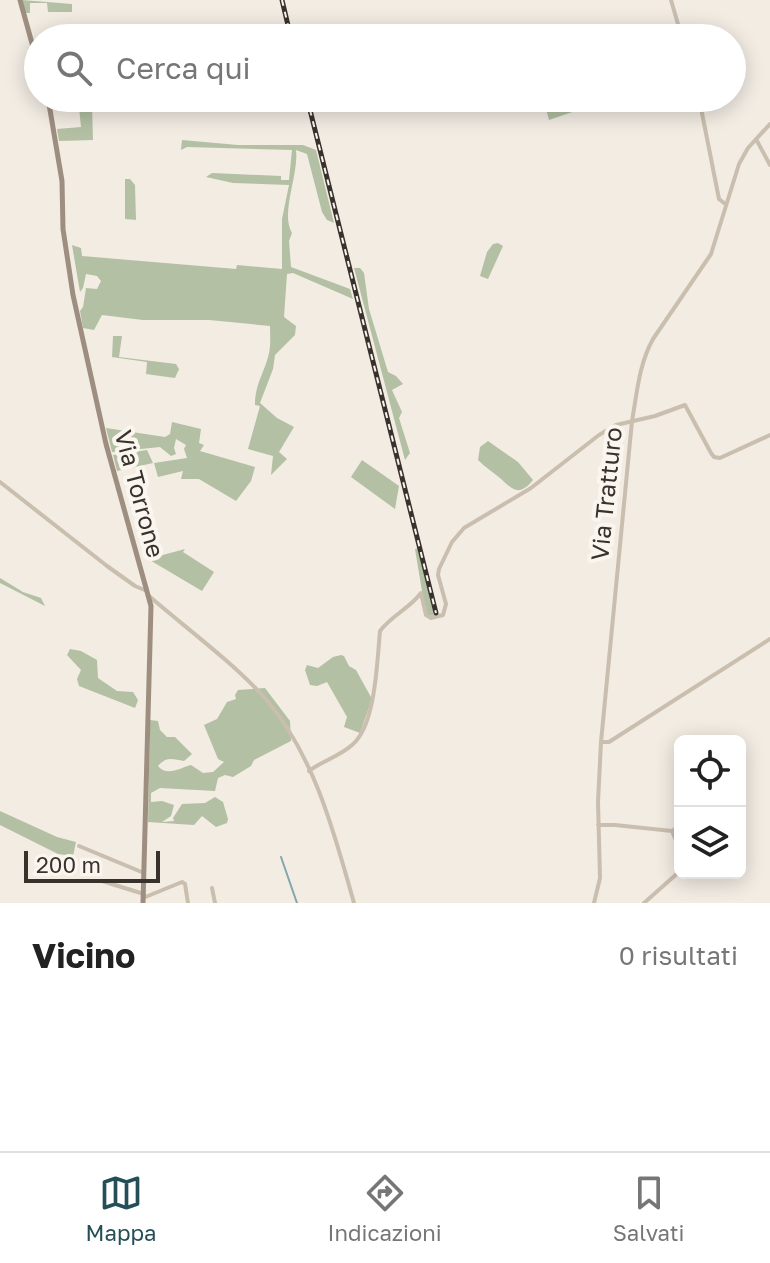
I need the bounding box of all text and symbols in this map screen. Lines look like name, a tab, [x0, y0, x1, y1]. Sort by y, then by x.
search box	[24, 24, 746, 112]
icon: search	[52, 46, 96, 90]
text: Cerca qui	[116, 50, 251, 86]
street label: Via Tratturo	[584, 426, 627, 562]
street label: Via Torrone	[110, 427, 171, 561]
map controls	[674, 735, 746, 879]
button: locate	[674, 735, 746, 807]
button: layers	[674, 807, 746, 879]
scale bar	[24, 847, 160, 883]
text: 200 m	[36, 851, 101, 878]
text: Vicino	[32, 935, 135, 975]
text: 0 risultati	[619, 940, 738, 971]
tab: Mappa	[86, 1171, 156, 1246]
tab: Indicazioni	[328, 1171, 442, 1246]
tab: Salvati	[613, 1171, 684, 1246]

